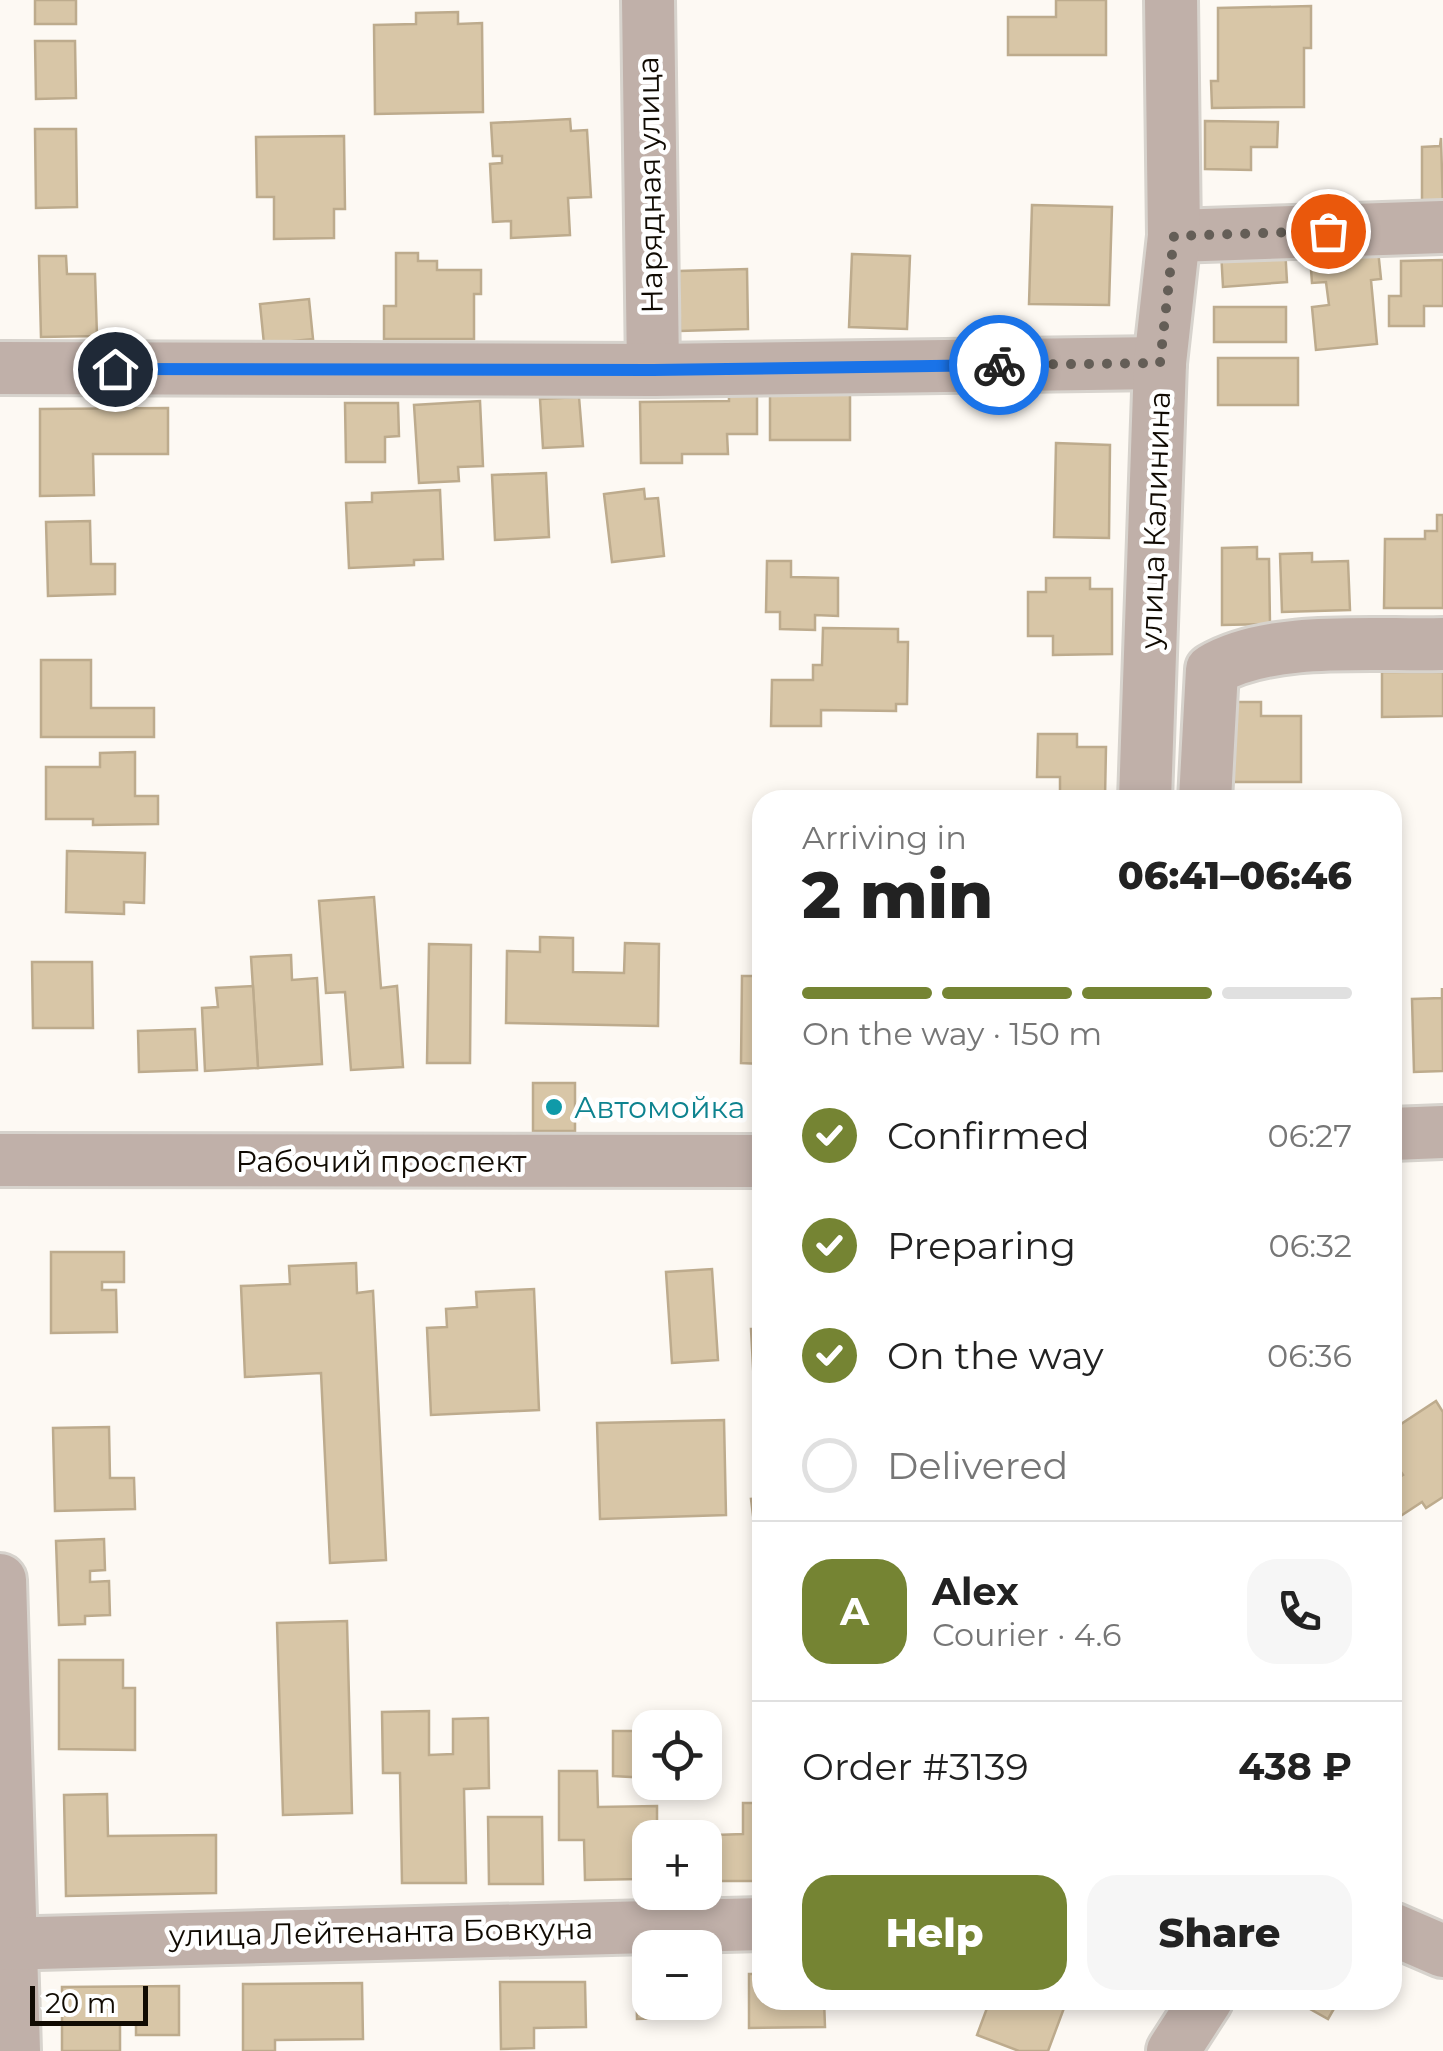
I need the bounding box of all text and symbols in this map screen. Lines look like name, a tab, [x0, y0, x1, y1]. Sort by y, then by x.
street label: Нарядная улица	[629, 56, 671, 314]
pin	[1286, 189, 1371, 274]
icon: bag	[1301, 204, 1356, 259]
courier	[949, 315, 1049, 415]
pin	[73, 327, 158, 412]
icon: bike	[972, 338, 1027, 393]
icon: home	[88, 342, 143, 397]
street label: улица Калинина	[1132, 391, 1178, 650]
text: Arriving in	[802, 818, 967, 857]
text: 06:41–06:46	[1118, 852, 1352, 899]
text: 2 min	[802, 855, 993, 934]
text: On the way · 150 m	[802, 1014, 1102, 1053]
place label: Автомойка	[574, 1089, 745, 1126]
marker: Автомойка	[543, 1096, 565, 1118]
icon: check	[802, 1108, 857, 1163]
text: Confirmed	[887, 1112, 1090, 1159]
text: 06:27	[1268, 1116, 1352, 1155]
street label: Рабочий проспект	[235, 1143, 527, 1180]
icon: check	[802, 1218, 857, 1273]
text: Preparing	[887, 1222, 1076, 1269]
text: 06:32	[1268, 1226, 1352, 1265]
icon: check	[802, 1328, 857, 1383]
text: On the way	[887, 1332, 1104, 1379]
text: 06:36	[1267, 1336, 1352, 1375]
text: Delivered	[887, 1442, 1068, 1489]
button: phone	[1247, 1559, 1352, 1664]
text: Alex	[932, 1568, 1019, 1615]
text: A	[840, 1588, 869, 1635]
text: Courier · 4.6	[932, 1615, 1121, 1654]
map controls	[632, 1710, 722, 2020]
button: locate	[632, 1710, 722, 1800]
text: Order #3139	[802, 1743, 1029, 1790]
text: 438 ₽	[1238, 1743, 1352, 1790]
button: +	[632, 1820, 722, 1910]
button: Help	[802, 1875, 1067, 1990]
button: Share	[1087, 1875, 1352, 1990]
street label: улица Лейтенанта Бовкуна	[168, 1910, 593, 1954]
button: −	[632, 1930, 722, 2020]
scale bar	[30, 1981, 148, 2026]
text: 20 m	[45, 1986, 116, 2020]

